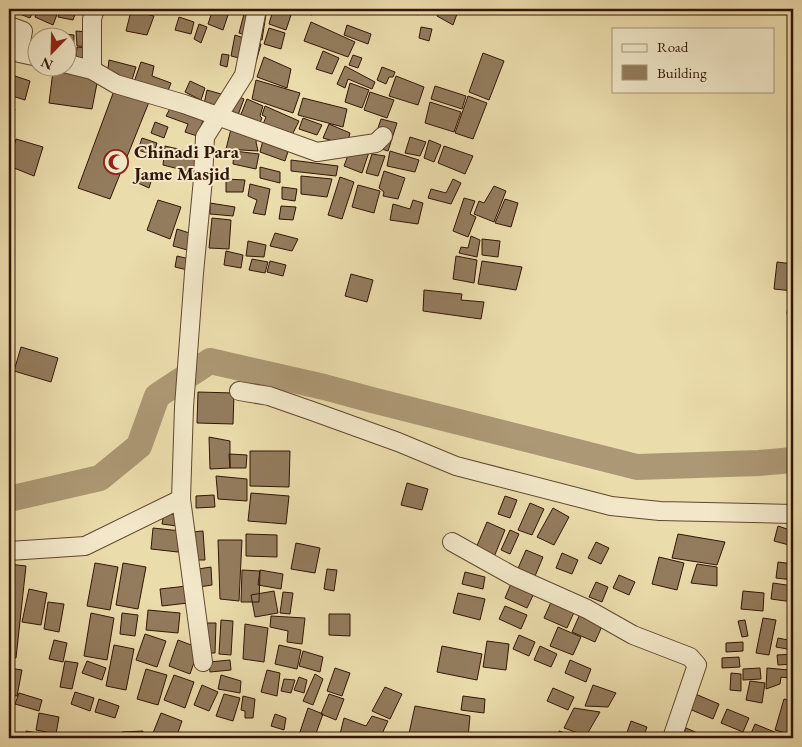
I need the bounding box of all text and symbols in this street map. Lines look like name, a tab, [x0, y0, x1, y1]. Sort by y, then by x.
north arrow	[28, 28, 78, 78]
legend	[612, 28, 774, 92]
text: Road	[657, 37, 689, 56]
text: N	[38, 53, 56, 74]
text: Building	[657, 63, 707, 82]
place label: Chinadi Para Jame Masjid	[132, 139, 240, 186]
mosque icon: Chinadi Para Jame Masjid	[103, 149, 129, 175]

